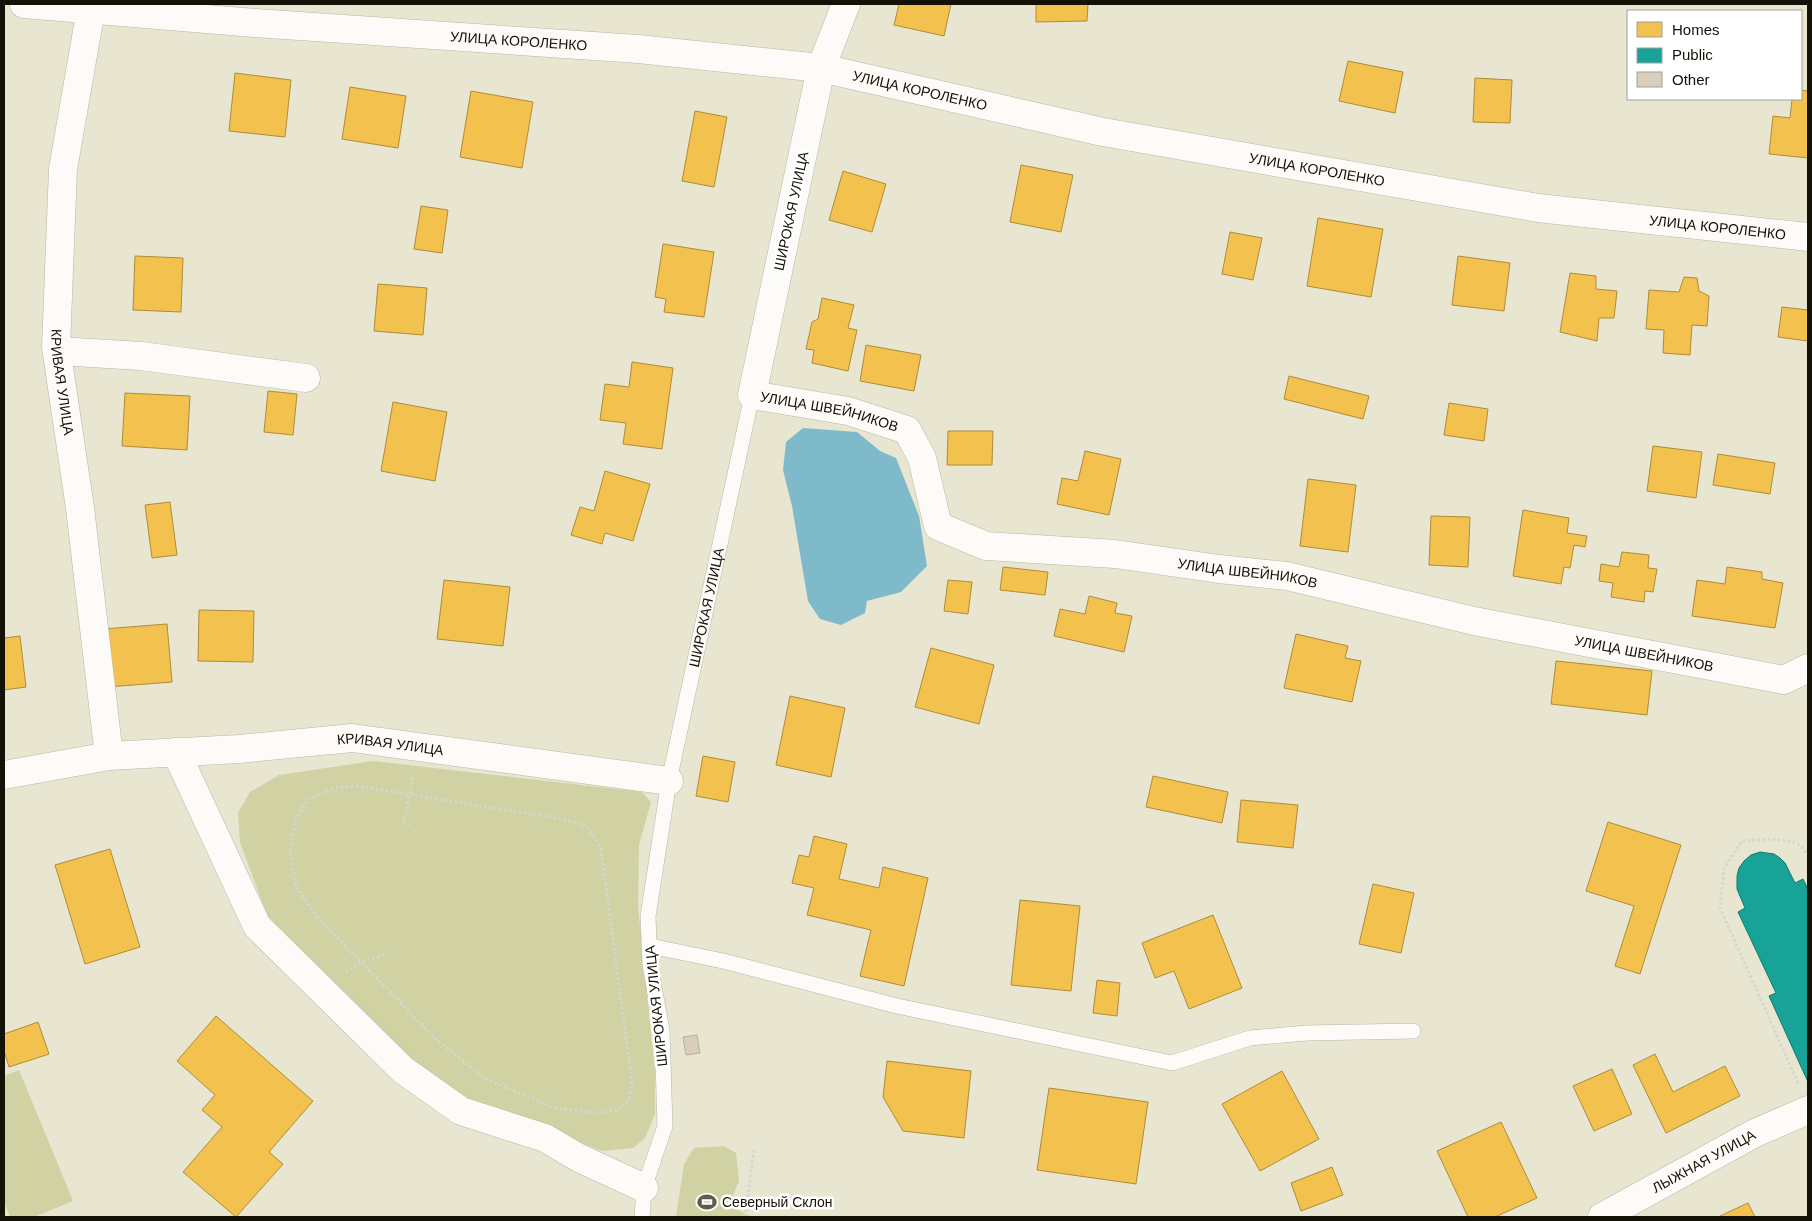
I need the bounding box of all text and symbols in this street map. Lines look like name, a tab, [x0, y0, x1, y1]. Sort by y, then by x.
legend	[1627, 10, 1802, 100]
text: Homes	[1672, 21, 1720, 38]
street label: УЛИЦА КОРОЛЕНКО	[449, 28, 588, 54]
text: Public	[1672, 46, 1713, 63]
street label: УЛИЦА КОРОЛЕНКО	[851, 67, 989, 113]
text: Other	[1672, 71, 1710, 88]
street label: ШИРОКАЯ УЛИЦА	[771, 149, 812, 272]
street label: УЛИЦА КОРОЛЕНКО	[1248, 150, 1386, 189]
street label: УЛИЦА КОРОЛЕНКО	[1648, 212, 1787, 243]
street label: КРИВАЯ УЛИЦА	[48, 329, 77, 437]
street label: УЛИЦА ШВЕЙНИКОВ	[759, 388, 900, 435]
street label: ШИРОКАЯ УЛИЦА	[686, 545, 727, 668]
street label: УЛИЦА ШВЕЙНИКОВ	[1176, 555, 1319, 591]
street label: УЛИЦА ШВЕЙНИКОВ	[1573, 632, 1715, 674]
street label: КРИВАЯ УЛИЦА	[336, 730, 445, 758]
street label: ШИРОКАЯ УЛИЦА	[642, 944, 670, 1067]
street label: ЛЫЖНАЯ УЛИЦА	[1649, 1126, 1759, 1196]
sports icon: Северный Склон	[696, 1191, 718, 1213]
place label: Северный Склон	[722, 1194, 833, 1210]

